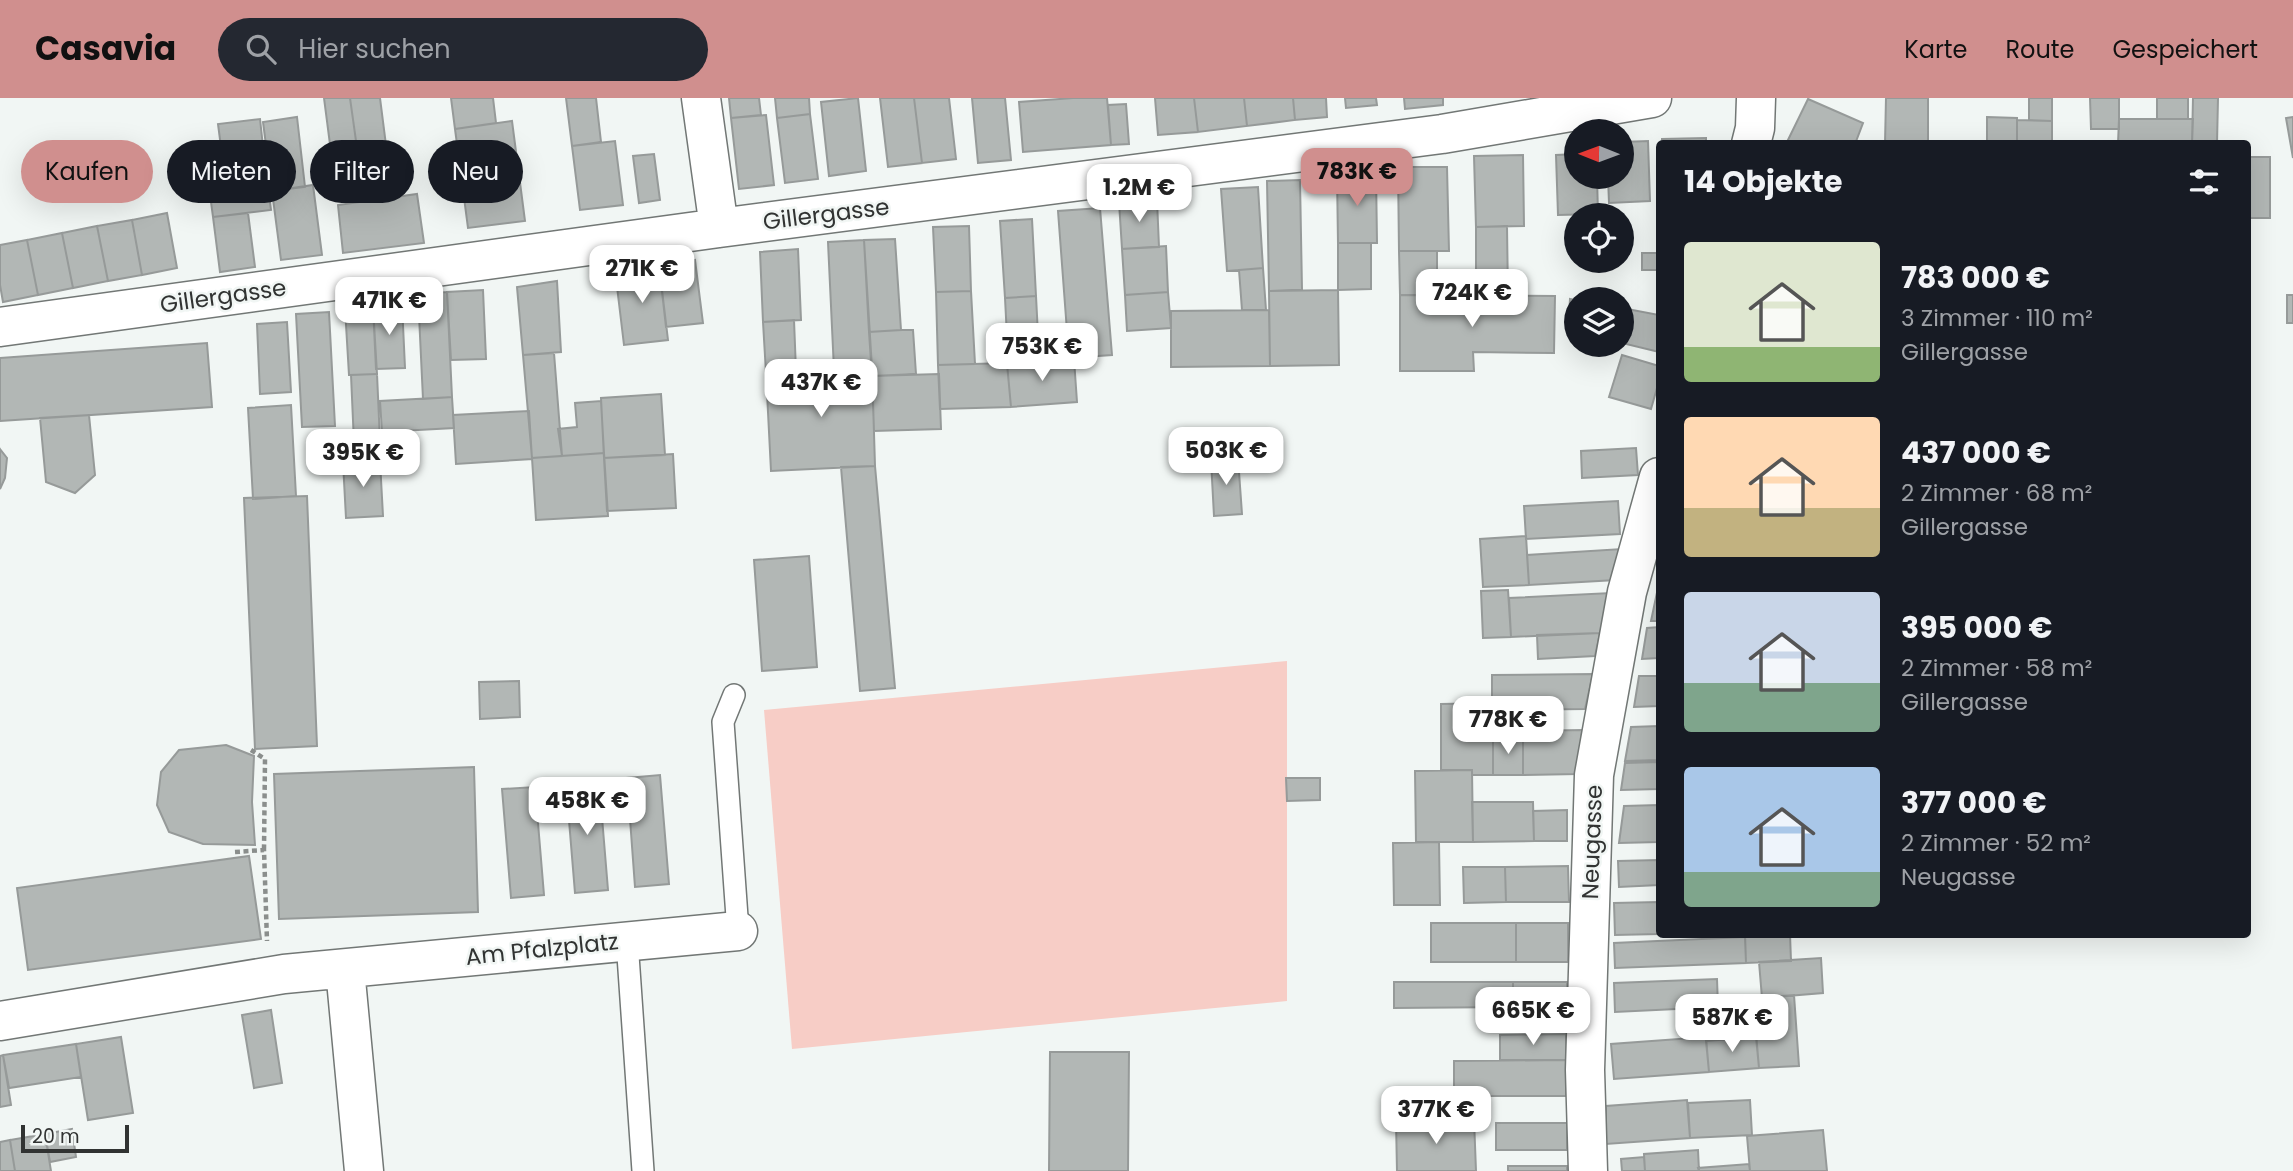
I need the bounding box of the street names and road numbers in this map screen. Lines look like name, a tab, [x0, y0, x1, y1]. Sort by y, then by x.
street label: Gillergasse	[761, 190, 891, 238]
street label: Gillergasse	[158, 271, 288, 321]
street label: Neugasse	[1574, 784, 1610, 900]
street label: Am Pfalzplatz	[464, 925, 620, 973]

